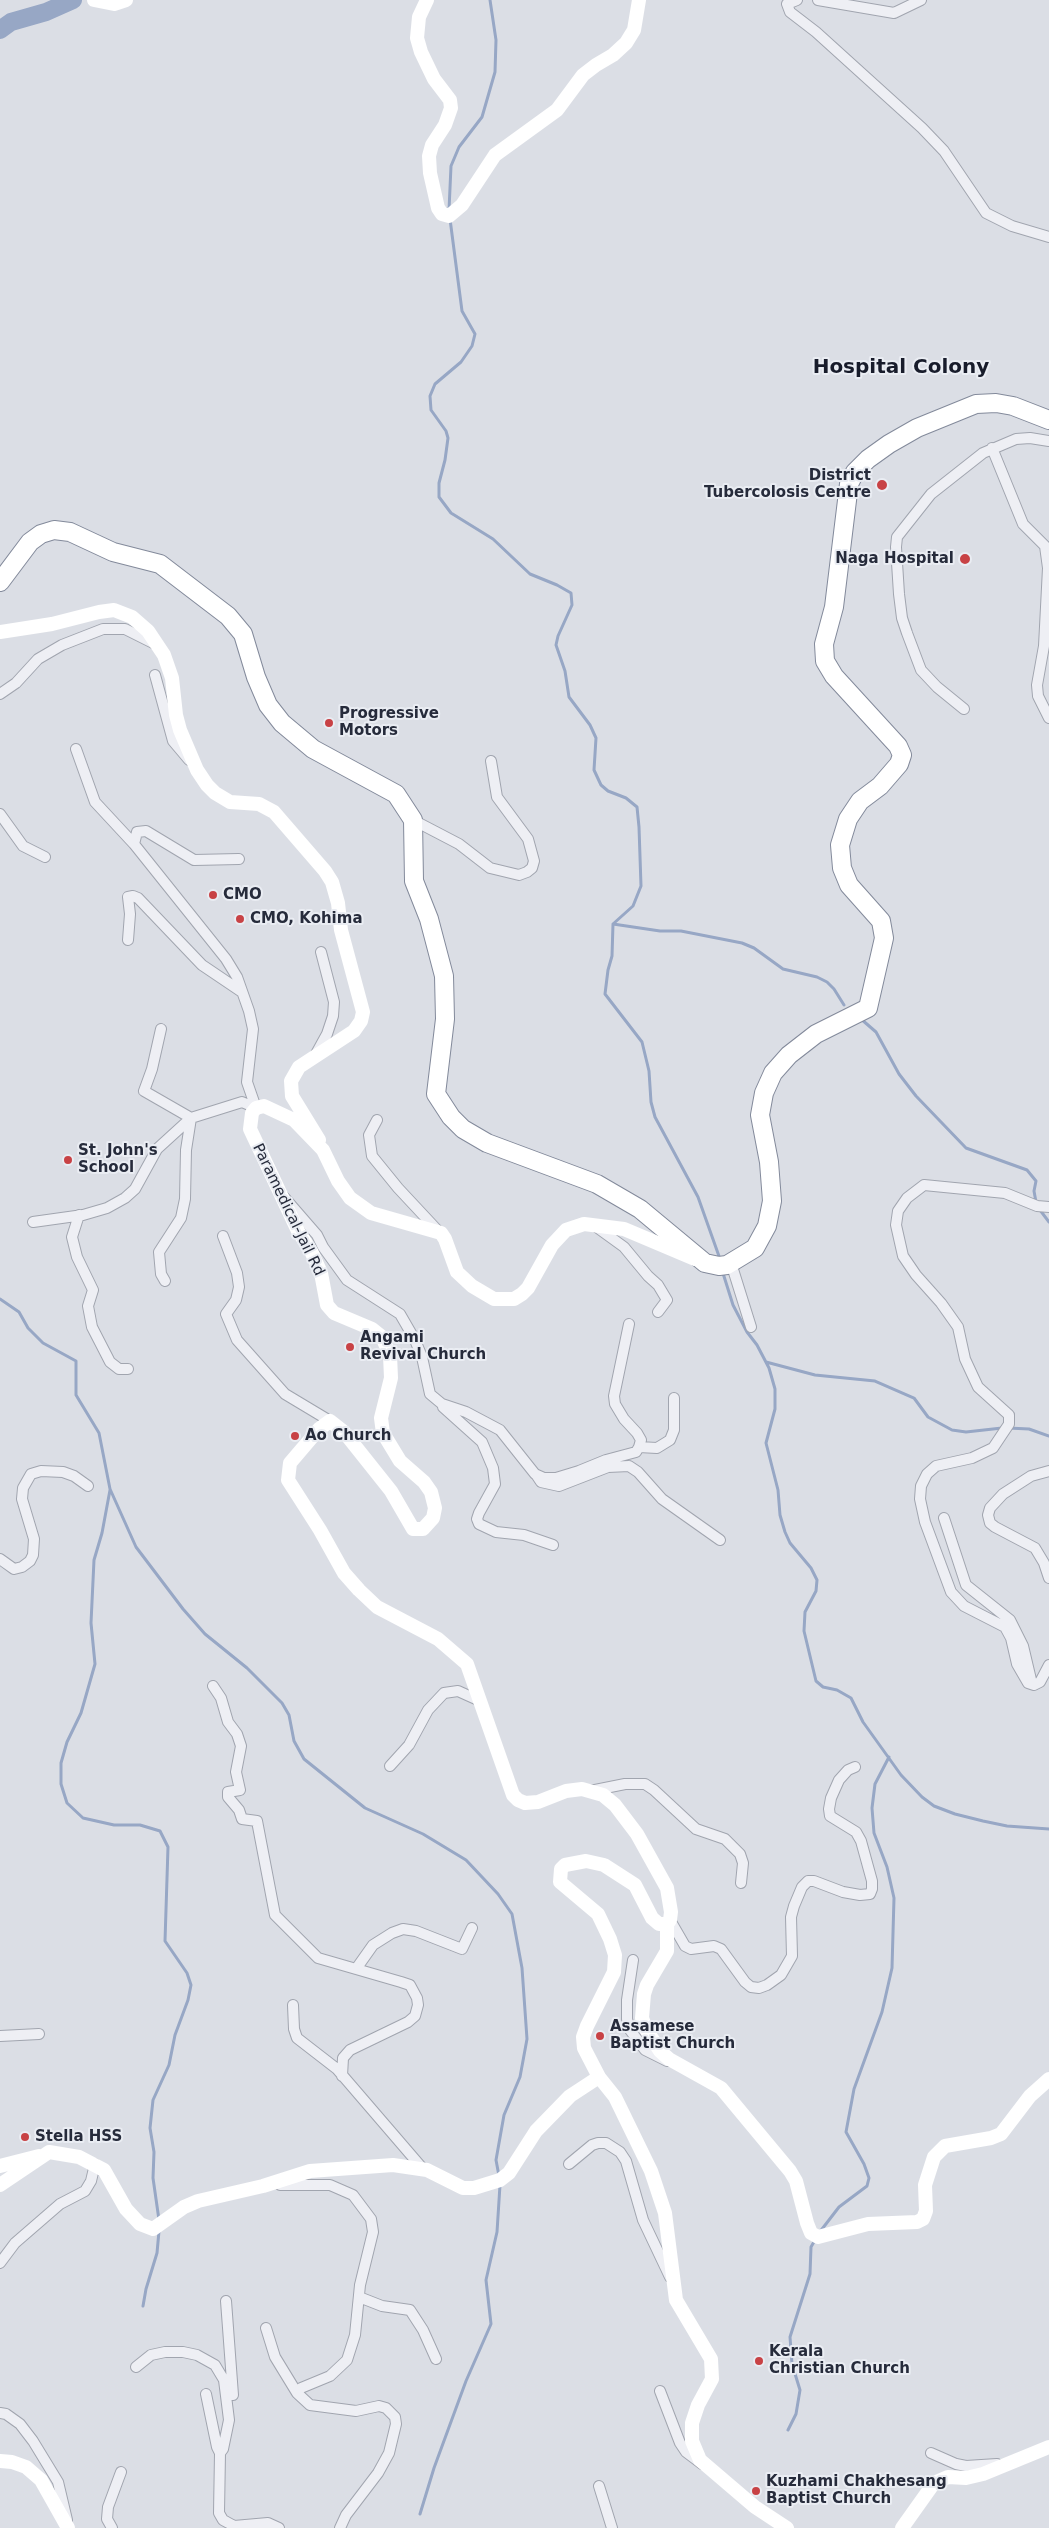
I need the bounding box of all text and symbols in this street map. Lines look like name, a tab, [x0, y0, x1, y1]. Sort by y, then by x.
district label: Hospital Colony	[813, 356, 989, 380]
place label: District Tubercolosis Centre	[704, 467, 871, 502]
marker: District Tubercolosis Centre	[875, 478, 889, 492]
place label: Naga Hospital	[835, 550, 954, 568]
marker: Naga Hospital	[958, 552, 972, 566]
place label: Progressive Motors	[339, 705, 439, 740]
marker: Progressive Motors	[323, 717, 335, 729]
place label: CMO	[223, 886, 262, 904]
marker: CMO	[207, 889, 219, 901]
place label: CMO, Kohima	[250, 910, 363, 928]
marker: CMO, Kohima	[234, 913, 246, 925]
street label: Paramedical-Jail Rd	[248, 1141, 328, 1279]
place label: St. John's School	[78, 1142, 158, 1177]
marker: St. John's School	[62, 1154, 74, 1166]
place label: Angami Revival Church	[360, 1329, 486, 1364]
marker: Angami Revival Church	[344, 1341, 356, 1353]
place label: Ao Church	[305, 1427, 391, 1445]
marker: Ao Church	[289, 1430, 301, 1442]
place label: Assamese Baptist Church	[610, 2018, 735, 2053]
marker: Assamese Baptist Church	[594, 2030, 606, 2042]
place label: Stella HSS	[35, 2128, 122, 2146]
marker: Stella HSS	[19, 2131, 31, 2143]
place label: Kerala Christian Church	[769, 2343, 910, 2378]
marker: Kerala Christian Church	[753, 2355, 765, 2367]
place label: Kuzhami Chakhesang Baptist Church	[766, 2473, 947, 2508]
marker: Kuzhami Chakhesang Baptist Church	[750, 2485, 762, 2497]

